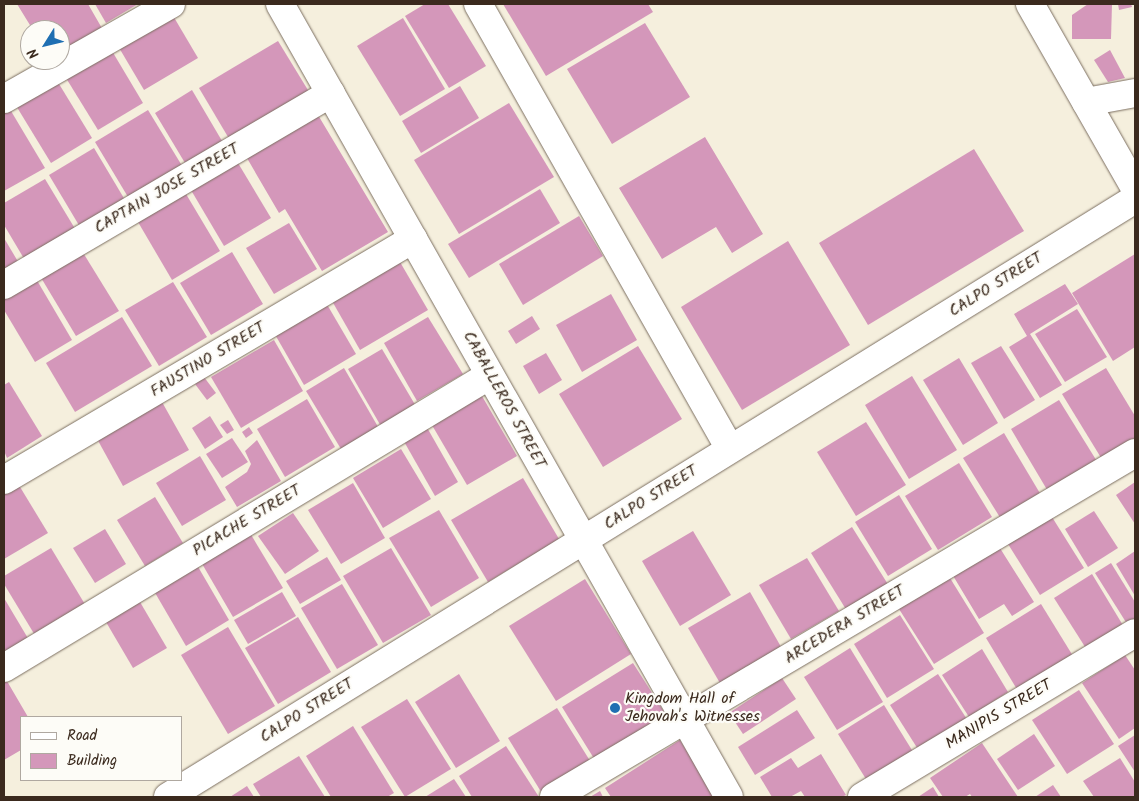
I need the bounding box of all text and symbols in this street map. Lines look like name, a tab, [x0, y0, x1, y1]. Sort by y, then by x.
north arrow	[20, 20, 70, 70]
text: N	[22, 43, 45, 63]
street label: CAPTAIN JOSE STREET	[91, 140, 243, 238]
street label: CALPO STREET	[946, 249, 1046, 321]
street label: FAUSTINO STREET	[147, 318, 269, 402]
street label: CABALLEROS STREET	[458, 328, 550, 472]
street label: CALPO STREET	[601, 462, 701, 534]
street label: PICACHE STREET	[189, 481, 305, 561]
street label: ARCEDERA STREET	[781, 582, 909, 668]
street label: CALPO STREET	[257, 675, 357, 747]
street label: MANIPIS STREET	[942, 676, 1056, 754]
place label: Kingdom Hall of Jehovah's Witnesses	[625, 689, 760, 727]
marker: Kingdom Hall of Jehovah's Witnesses	[609, 702, 621, 714]
legend	[20, 716, 182, 781]
text: Road	[67, 724, 97, 748]
text: Building	[67, 749, 117, 773]

